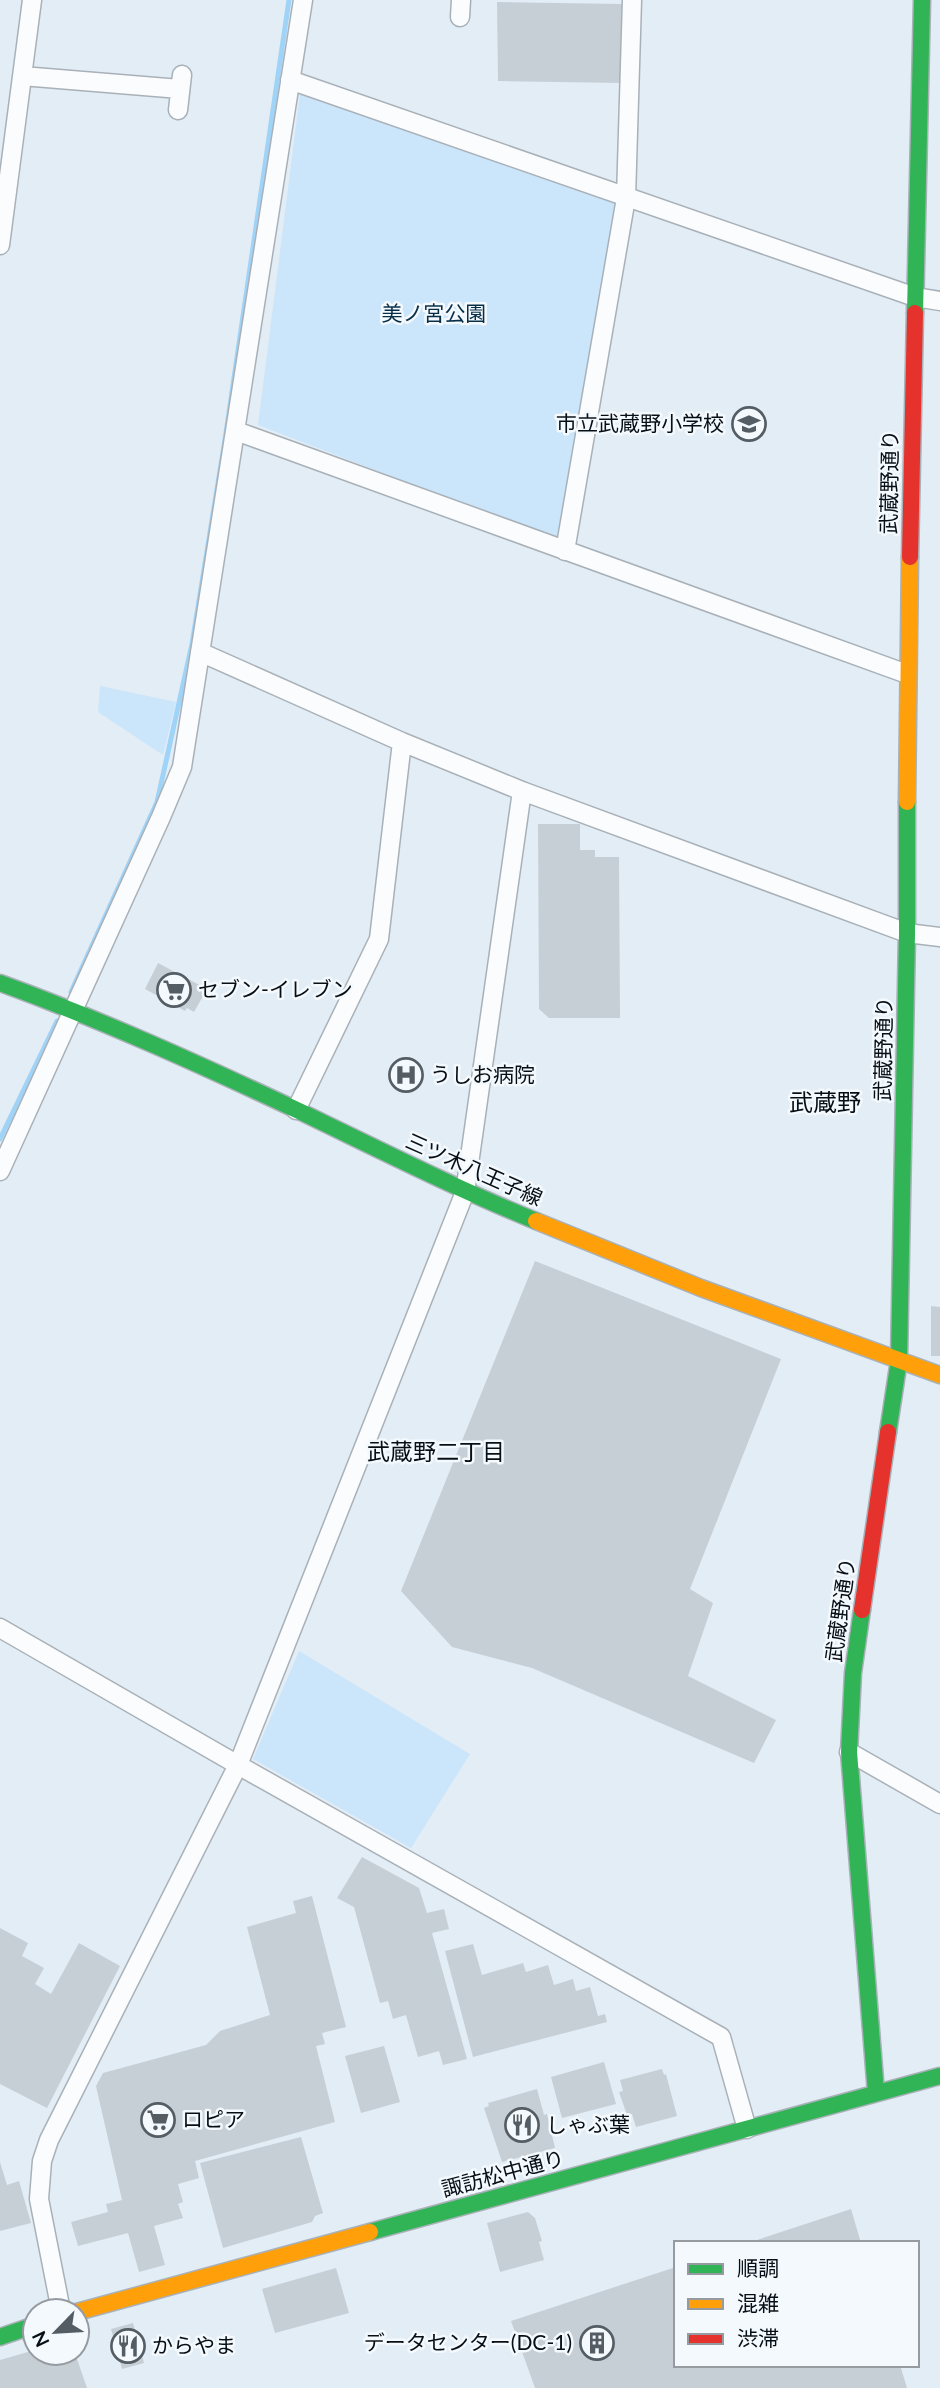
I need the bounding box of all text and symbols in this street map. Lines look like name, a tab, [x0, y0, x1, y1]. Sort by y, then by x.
park label: 美ノ宮公園	[382, 300, 487, 325]
school or university icon: 市立武蔵野小学校	[730, 405, 768, 443]
place label: 市立武蔵野小学校	[556, 410, 724, 435]
street label: 武蔵野通り	[875, 429, 902, 535]
supermarket icon: セブン-イレブン	[155, 971, 193, 1009]
place label: セブン-イレブン	[198, 976, 353, 1001]
street label: 武蔵野通り	[869, 996, 896, 1102]
hospital icon: うしお病院	[387, 1056, 425, 1094]
place label: うしお病院	[430, 1061, 535, 1086]
district label: 武蔵野	[789, 1087, 861, 1116]
street label: 三ツ木八王子線	[402, 1127, 547, 1210]
district label: 武蔵野二丁目	[367, 1437, 505, 1465]
street label: 武蔵野通り	[820, 1556, 859, 1664]
supermarket icon: ロピア	[139, 2101, 177, 2139]
place label: ロピア	[182, 2106, 245, 2131]
restaurant icon: しゃぶ葉	[503, 2106, 541, 2144]
place label: しゃぶ葉	[546, 2111, 630, 2136]
street label: 諏訪松中通り	[439, 2144, 567, 2201]
legend	[674, 2241, 919, 2367]
text: 順調	[737, 2255, 779, 2280]
text: 混雑	[737, 2290, 779, 2315]
north arrow	[21, 2297, 91, 2367]
building icon: データセンター(DC-1)	[578, 2324, 616, 2362]
text: 渋滞	[737, 2325, 779, 2350]
restaurant icon: からやま	[109, 2327, 147, 2365]
text: N	[27, 2328, 54, 2351]
place label: データセンター(DC-1)	[364, 2329, 572, 2354]
place label: からやま	[152, 2332, 236, 2357]

